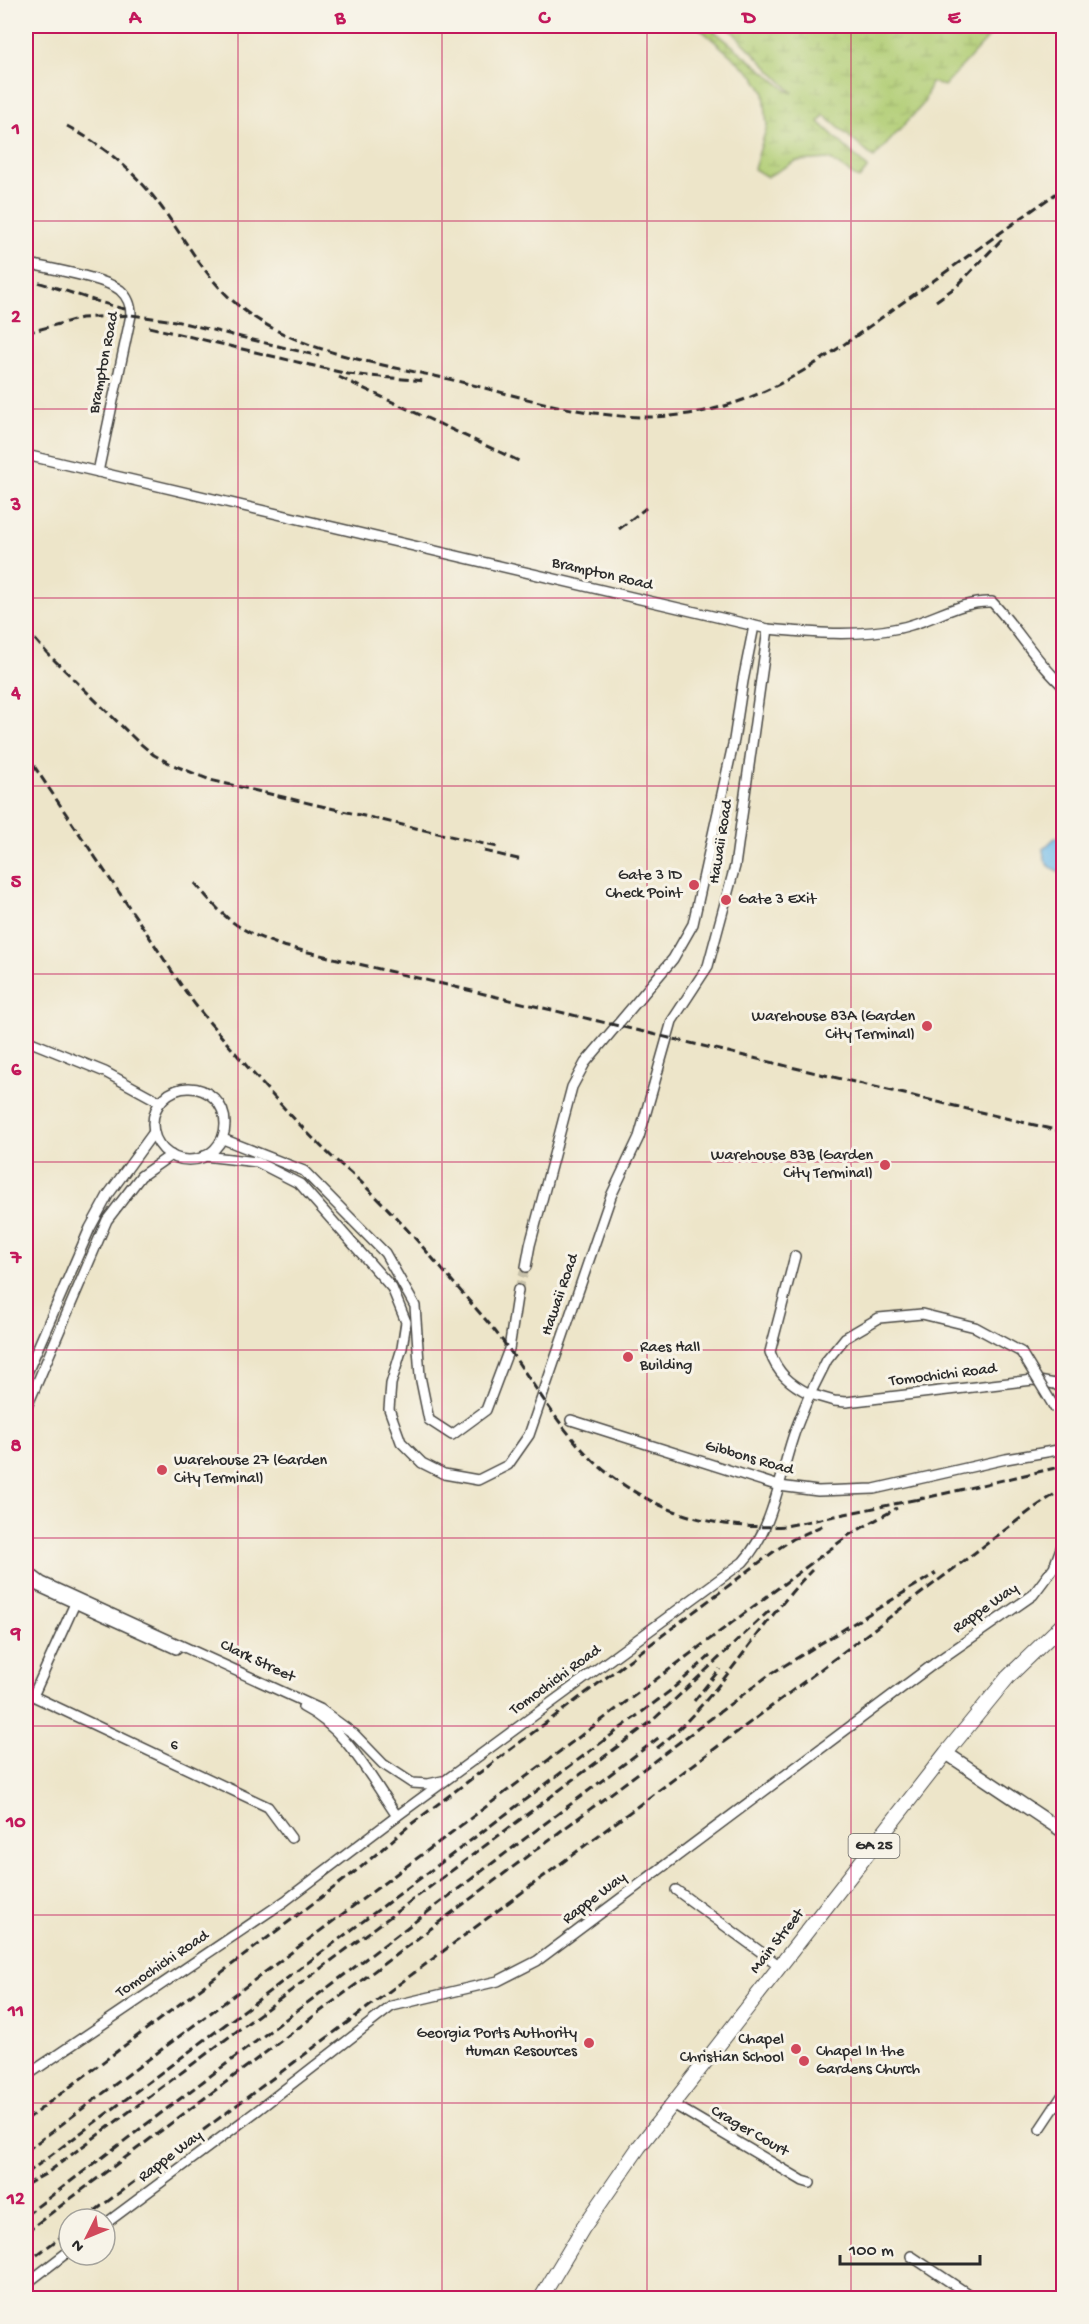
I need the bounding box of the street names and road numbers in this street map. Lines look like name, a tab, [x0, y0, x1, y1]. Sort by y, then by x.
street label: Brampton Road	[86, 309, 124, 416]
street label: Brampton Road	[549, 554, 656, 596]
street label: Hawaii Road	[706, 797, 738, 885]
street label: Hawaii Road	[538, 1250, 584, 1338]
street label: Tomochichi Road	[887, 1360, 999, 1392]
street label: Gibbons Road	[703, 1437, 797, 1481]
street label: Rappe Way	[950, 1580, 1022, 1638]
street label: Clark Street	[217, 1636, 299, 1688]
street label: Tomochichi Road	[506, 1641, 607, 1721]
street label: 6	[166, 1736, 182, 1757]
road number: GA 25	[848, 1834, 900, 1858]
street label: Rappe Way	[559, 1869, 631, 1929]
street label: Main Street	[747, 1904, 810, 1978]
street label: Tomochichi Road	[112, 1926, 214, 2004]
street label: Crager Court	[707, 2102, 793, 2163]
street label: Rappe Way	[135, 2127, 207, 2187]

